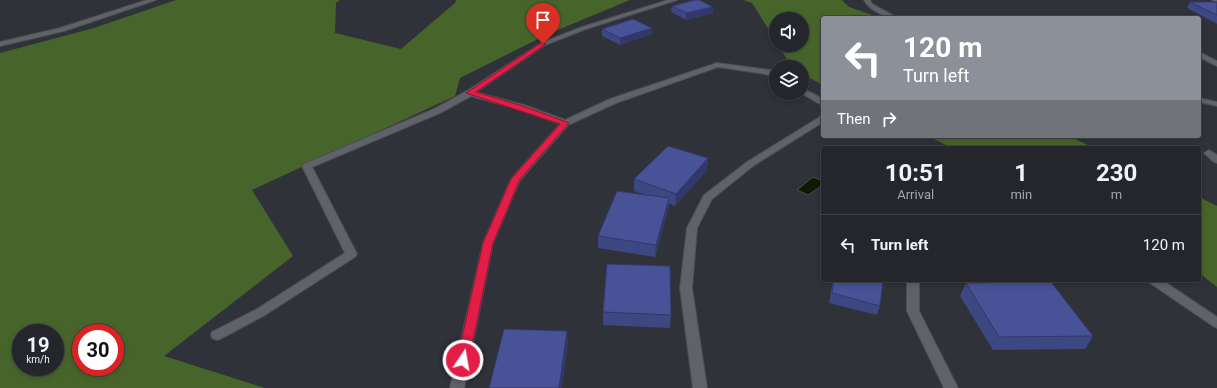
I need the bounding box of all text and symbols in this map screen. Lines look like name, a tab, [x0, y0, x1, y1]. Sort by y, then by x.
pin	[526, 3, 560, 44]
icon: arrive	[532, 9, 554, 31]
map controls	[769, 12, 809, 100]
button: sound	[769, 12, 809, 52]
text: 120 m	[903, 31, 982, 64]
icon: left	[837, 32, 889, 84]
button: layers	[769, 60, 809, 100]
text: Turn left	[903, 65, 969, 86]
icon: right	[878, 108, 900, 130]
text: Then	[837, 110, 870, 128]
text: 10:51	[885, 159, 947, 187]
text: 1	[1014, 159, 1028, 187]
text: 230	[1096, 159, 1137, 187]
text: Arrival	[897, 187, 934, 202]
text: min	[1010, 187, 1032, 202]
text: m	[1111, 187, 1122, 202]
icon: left	[837, 234, 859, 256]
text: Turn left	[871, 236, 928, 254]
text: 120 m	[1143, 236, 1185, 254]
speed limit sign: 30	[72, 324, 124, 376]
text: 19	[27, 333, 49, 357]
position arrow	[442, 339, 484, 381]
text: km/h	[26, 354, 50, 365]

